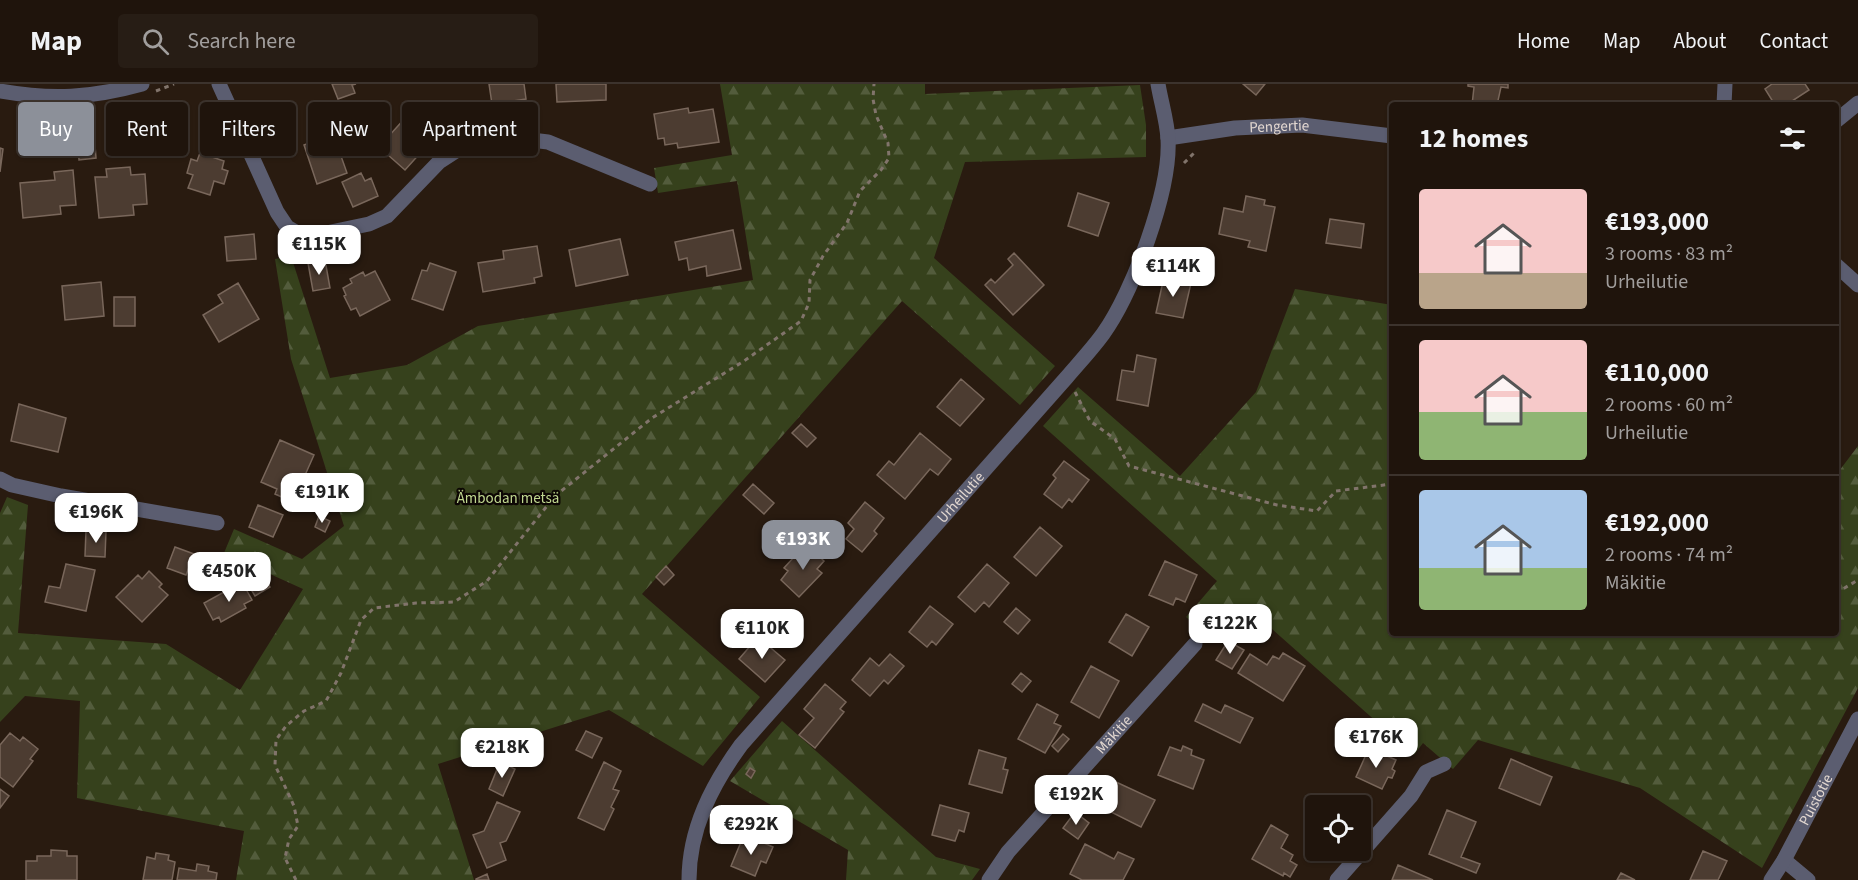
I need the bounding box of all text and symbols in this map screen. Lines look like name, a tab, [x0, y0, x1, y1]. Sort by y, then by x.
search box	[118, 14, 538, 68]
text: Map	[30, 21, 82, 61]
icon: search	[139, 25, 172, 58]
text: Search here	[187, 25, 296, 57]
text: Home	[1517, 26, 1570, 56]
text: Map	[1603, 26, 1641, 56]
text: About	[1674, 26, 1726, 56]
text: Contact	[1759, 26, 1828, 56]
chip: Buy	[18, 102, 94, 156]
chip: Rent	[106, 102, 188, 156]
chip: Filters	[200, 102, 296, 156]
chip: New	[308, 102, 390, 156]
chip: Apartment	[402, 102, 538, 156]
street label: Pengertie	[1249, 115, 1310, 138]
text: 12 homes	[1419, 120, 1528, 157]
icon: filters	[1776, 122, 1809, 155]
text: €193,000	[1605, 203, 1709, 240]
icon: home	[1467, 213, 1539, 285]
pin: €115K	[277, 225, 361, 276]
text: €115K	[292, 230, 346, 258]
text: 3 rooms · 83 m²	[1605, 240, 1733, 268]
pin: €114K	[1131, 247, 1215, 298]
text: €114K	[1146, 252, 1200, 280]
text: Urheilutie	[1605, 268, 1688, 296]
text: €110,000	[1605, 354, 1709, 391]
icon: home	[1467, 364, 1539, 436]
text: 2 rooms · 60 m²	[1605, 391, 1733, 419]
text: Urheilutie	[1605, 419, 1688, 447]
street label: Urheilutie	[932, 467, 989, 528]
pin: €191K	[280, 473, 364, 524]
text: €191K	[295, 478, 349, 506]
park label: Ämbodan metsä	[457, 488, 559, 509]
pin: €196K	[54, 493, 138, 544]
text: €196K	[69, 498, 123, 526]
text: €192,000	[1605, 504, 1709, 541]
icon: home	[1467, 514, 1539, 586]
pin: €193K	[761, 520, 845, 571]
text: €193K	[776, 525, 830, 553]
text: 2 rooms · 74 m²	[1605, 541, 1733, 569]
pin: €450K	[187, 552, 271, 603]
text: €450K	[202, 557, 256, 585]
text: Mäkitie	[1605, 569, 1666, 597]
pin: €122K	[1188, 604, 1272, 655]
pin: €110K	[720, 609, 804, 660]
text: €122K	[1203, 609, 1257, 637]
text: €110K	[735, 614, 789, 642]
street label: Mäkitie	[1091, 710, 1137, 758]
pin: €176K	[1334, 718, 1418, 769]
text: €176K	[1349, 723, 1403, 751]
pin: €218K	[460, 728, 544, 779]
text: €218K	[475, 733, 529, 761]
street label: Puistotie	[1794, 770, 1838, 829]
pin: €192K	[1034, 775, 1118, 826]
text: €192K	[1049, 780, 1103, 808]
map controls	[1305, 795, 1371, 861]
button: locate	[1305, 795, 1371, 861]
pin: €292K	[709, 805, 793, 856]
text: €292K	[724, 810, 778, 838]

